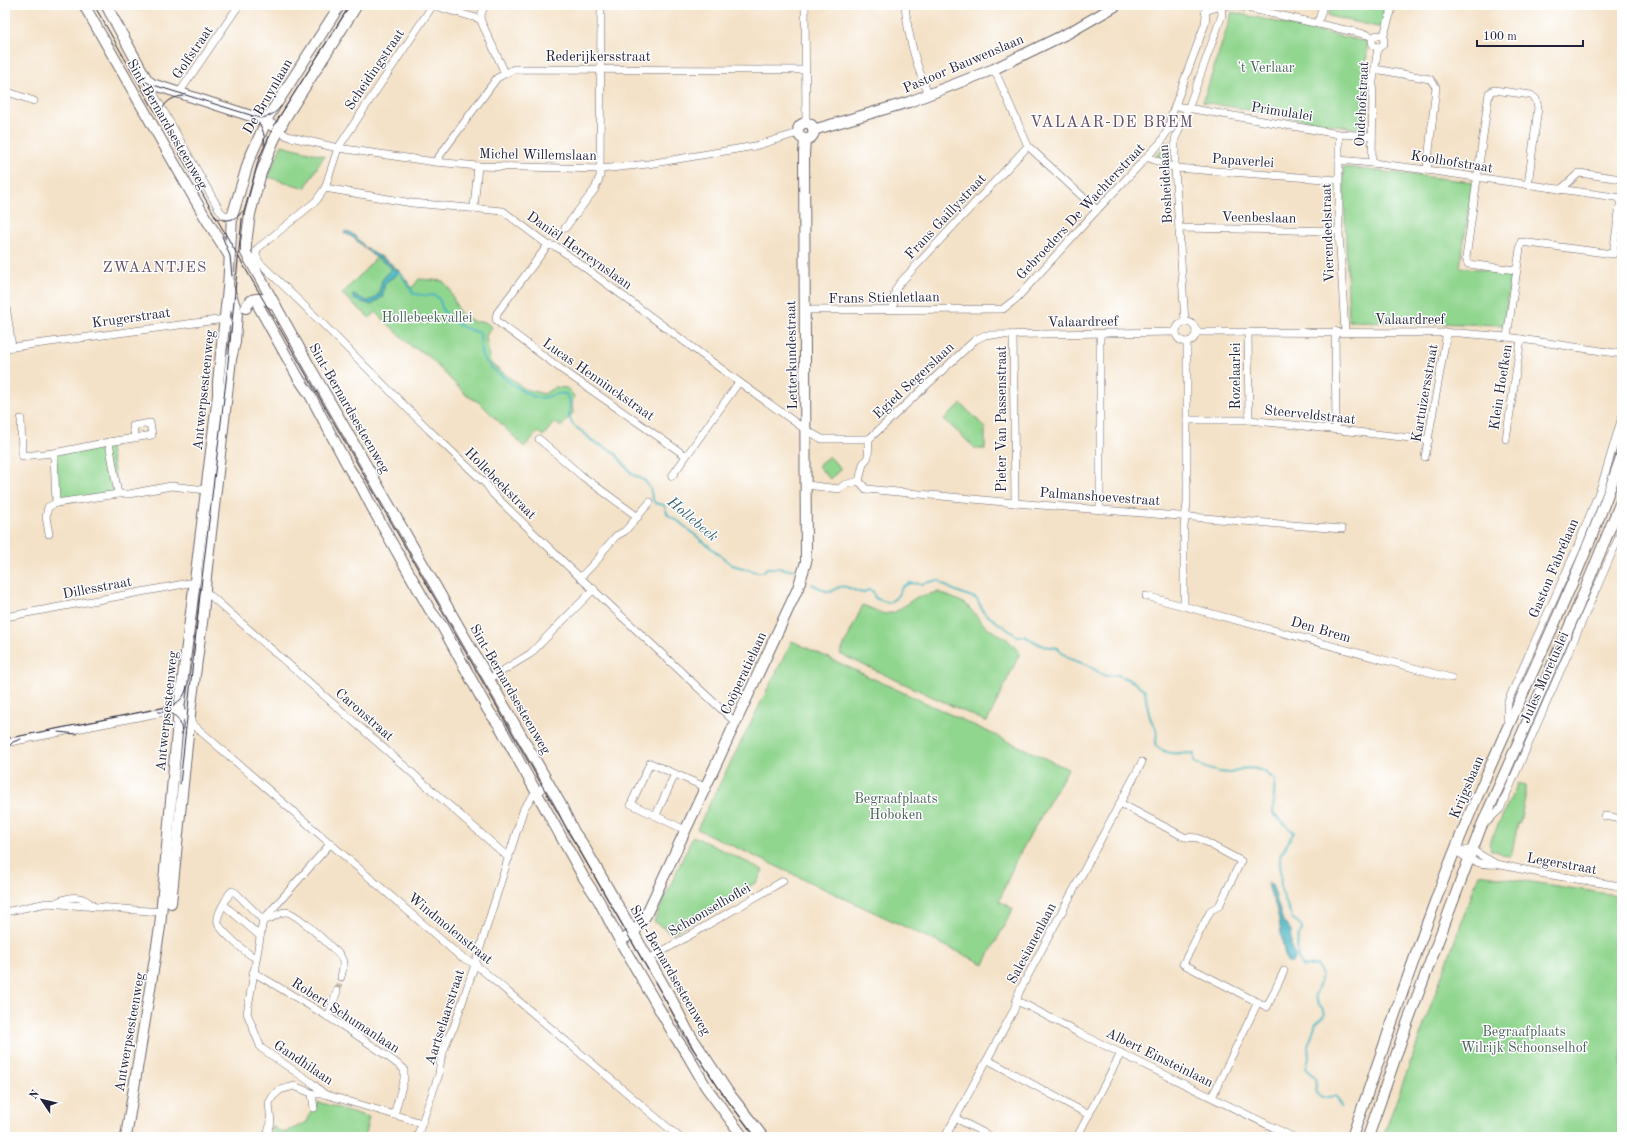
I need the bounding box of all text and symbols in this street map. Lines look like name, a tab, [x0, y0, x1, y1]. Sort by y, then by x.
scale bar	[1477, 22, 1583, 48]
street label: Golfstraat	[170, 23, 216, 82]
street label: Scheidingstraat	[343, 26, 407, 113]
text: 100 m	[1483, 31, 1517, 43]
street label: Pastoor Bauwenslaan	[901, 32, 1026, 96]
street label: Rederijkersstraat	[545, 50, 651, 64]
street label: De Bruynlaan	[241, 56, 295, 137]
street label: Sint-Bernardsesteenweg	[124, 57, 210, 192]
park label: 't Verlaar	[1237, 61, 1295, 75]
street label: Oudehofstraat	[1353, 61, 1371, 147]
street label: Primulalei	[1250, 100, 1314, 124]
district label: VALAAR-DE BREM	[1030, 115, 1194, 131]
street label: Gebroeders De Wachterstraat	[1014, 141, 1147, 282]
street label: Bosheidelaan	[1157, 143, 1175, 224]
street label: Michel Willemslaan	[479, 147, 597, 163]
street label: Koolhofstraat	[1410, 149, 1494, 175]
street label: Papaverlei	[1211, 152, 1275, 170]
street label: Frans Gaillystraat	[903, 171, 989, 262]
street label: Vierendeelstraat	[1319, 183, 1337, 283]
street label: Daniël Herreynslaan	[524, 209, 635, 293]
street label: Veenbeslaan	[1221, 210, 1297, 226]
district label: ZWAANTJES	[103, 261, 207, 276]
street label: Frans Stienletlaan	[828, 290, 940, 306]
street label: Letterkundestraat	[784, 300, 800, 410]
street label: Krugerstraat	[91, 306, 171, 330]
park label: Hollebeekvallei	[382, 311, 473, 325]
street label: Valaardreef	[1375, 313, 1447, 327]
street label: Valaardreef	[1048, 314, 1120, 330]
street label: Antwerpsesteenweg	[191, 329, 217, 451]
street label: Lucas Henninckstraat	[540, 336, 657, 424]
street label: Egied Segerslaan	[871, 340, 957, 422]
street label: Sint-Bernardsesteenweg	[306, 341, 392, 476]
street label: Rozelaarlei	[1229, 342, 1243, 409]
street label: Kartuizersstraat	[1409, 343, 1441, 443]
street label: Klein Hoefken	[1487, 343, 1515, 431]
street label: Pieter Van Passenstraat	[995, 346, 1009, 492]
street label: Steerveldstraat	[1263, 403, 1356, 427]
street label: Hollebeekstraat	[462, 445, 539, 522]
street label: Palmanshoevestraat	[1039, 486, 1161, 508]
water label: Hollebeek	[663, 494, 720, 545]
street label: Gaston Fabrélaan	[1527, 516, 1581, 620]
street label: Dillesstraat	[61, 574, 133, 602]
street label: Den Brem	[1289, 615, 1352, 645]
street label: Sint-Bernardsesteenweg	[467, 622, 553, 757]
street label: Coöperatielaan	[719, 629, 769, 717]
street label: Jules Moretuslei	[1518, 629, 1571, 725]
street label: Antwerpsesteenweg	[154, 650, 180, 772]
street label: Caronstraat	[333, 686, 396, 744]
street label: Krijgsbaan	[1447, 754, 1487, 821]
park label: Begraafplaats Hoboken	[854, 792, 938, 822]
street label: Legerstraat	[1526, 851, 1598, 877]
street label: Schoonselhoflei	[666, 881, 753, 939]
street label: Windmolenstraat	[405, 891, 495, 967]
street label: Salesianenlaan	[1005, 900, 1059, 986]
street label: Sint-Bernardsesteenweg	[627, 903, 713, 1038]
street label: Aartselaarstraat	[423, 968, 467, 1067]
street label: Antwerpsesteenweg	[113, 971, 147, 1093]
street label: Robert Schumanlaan	[289, 976, 402, 1056]
park label: Begraafplaats Wilrijk Schoonselhof	[1461, 1025, 1589, 1055]
street label: Albert Einsteinlaan	[1104, 1026, 1216, 1090]
street label: Gandhilaan	[271, 1038, 336, 1088]
north arrow	[22, 1080, 62, 1120]
text: N	[28, 1088, 42, 1102]

